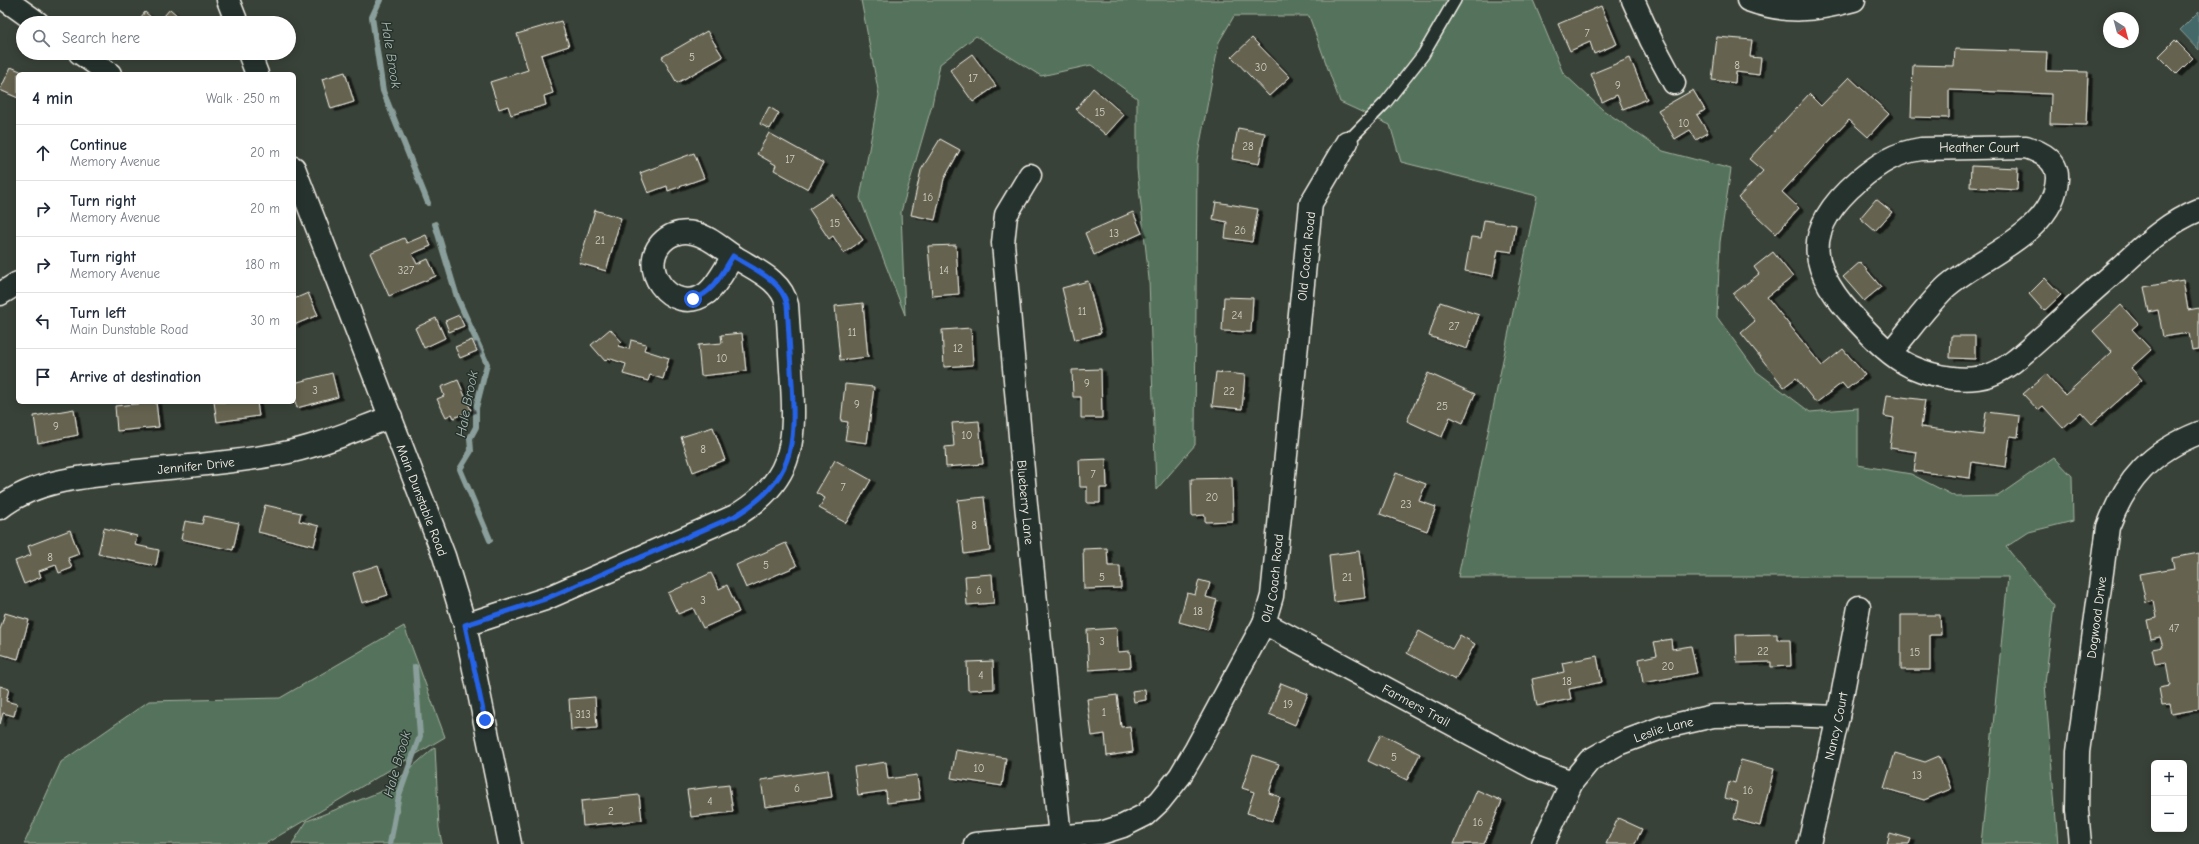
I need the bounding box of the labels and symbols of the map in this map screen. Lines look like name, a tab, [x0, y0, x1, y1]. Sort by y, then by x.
north arrow	[2103, 12, 2139, 48]
water label: Hale Brook	[377, 20, 405, 90]
house number: 7	[1584, 27, 1590, 40]
house number: 5	[689, 51, 695, 64]
house number: 8	[1734, 59, 1740, 72]
house number: 30	[1255, 61, 1267, 74]
house number: 17	[968, 72, 978, 85]
house number: 9	[1615, 79, 1621, 92]
house number: 15	[1095, 106, 1105, 119]
house number: 10	[1678, 117, 1690, 130]
house number: 28	[1242, 140, 1254, 153]
street label: Heather Court	[1939, 140, 2020, 155]
house number: 17	[785, 153, 795, 166]
house number: 16	[923, 191, 933, 204]
street label: Old Coach Road	[1294, 211, 1318, 301]
house number: 15	[830, 217, 840, 230]
house number: 26	[1234, 224, 1246, 237]
house number: 13	[1109, 227, 1119, 240]
house number: 21	[595, 234, 605, 247]
house number: 327	[398, 264, 414, 277]
house number: 14	[939, 264, 949, 277]
route start	[684, 290, 702, 308]
house number: 11	[1078, 305, 1086, 318]
house number: 24	[1231, 309, 1243, 322]
house number: 27	[1449, 320, 1459, 333]
house number: 11	[848, 326, 856, 339]
house number: 12	[953, 342, 963, 355]
house number: 10	[716, 352, 728, 365]
water label: Hale Brook	[452, 369, 482, 439]
house number: 9	[1084, 377, 1090, 390]
house number: 3	[312, 384, 318, 397]
house number: 22	[1223, 385, 1235, 398]
house number: 9	[854, 398, 860, 411]
house number: 25	[1436, 400, 1448, 413]
house number: 9	[53, 420, 59, 433]
house number: 10	[961, 429, 973, 442]
street label: Main Dunstable Road	[394, 442, 451, 558]
house number: 8	[700, 443, 706, 456]
street label: Jennifer Drive	[157, 454, 236, 477]
street label: Blueberry Lane	[1015, 459, 1038, 546]
house number: 7	[1090, 468, 1096, 481]
house number: 7	[840, 481, 846, 494]
house number: 20	[1206, 491, 1218, 504]
house number: 23	[1400, 498, 1412, 511]
house number: 8	[971, 519, 977, 532]
street label: Old Coach Road	[1257, 533, 1286, 624]
house number: 8	[47, 551, 53, 564]
house number: 5	[763, 559, 769, 572]
house number: 5	[1099, 571, 1105, 584]
house number: 21	[1342, 571, 1352, 584]
street label: Dogwood Drive	[2083, 575, 2109, 659]
house number: 6	[976, 584, 982, 597]
house number: 3	[700, 594, 706, 607]
house number: 18	[1193, 605, 1203, 618]
house number: 47	[2169, 622, 2179, 635]
house number: 3	[1099, 635, 1105, 648]
house number: 22	[1757, 645, 1769, 658]
house number: 15	[1910, 646, 1920, 659]
house number: 20	[1662, 660, 1674, 673]
house number: 4	[978, 669, 984, 682]
house number: 18	[1562, 675, 1572, 688]
street label: Farmers Trail	[1380, 680, 1453, 729]
street label: Nancy Court	[1821, 689, 1850, 762]
house number: 19	[1283, 698, 1293, 711]
house number: 1	[1102, 706, 1106, 719]
house number: 313	[575, 708, 591, 721]
route end	[476, 711, 494, 729]
street label: Leslie Lane	[1631, 713, 1695, 745]
water label: Hale Brook	[380, 729, 415, 799]
house number: 5	[1391, 751, 1397, 764]
house number: 10	[973, 762, 985, 775]
house number: 13	[1912, 769, 1922, 782]
house number: 6	[794, 782, 800, 795]
house number: 16	[1743, 784, 1753, 797]
house number: 4	[707, 795, 713, 808]
house number: 2	[608, 805, 614, 818]
house number: 16	[1473, 816, 1483, 829]

